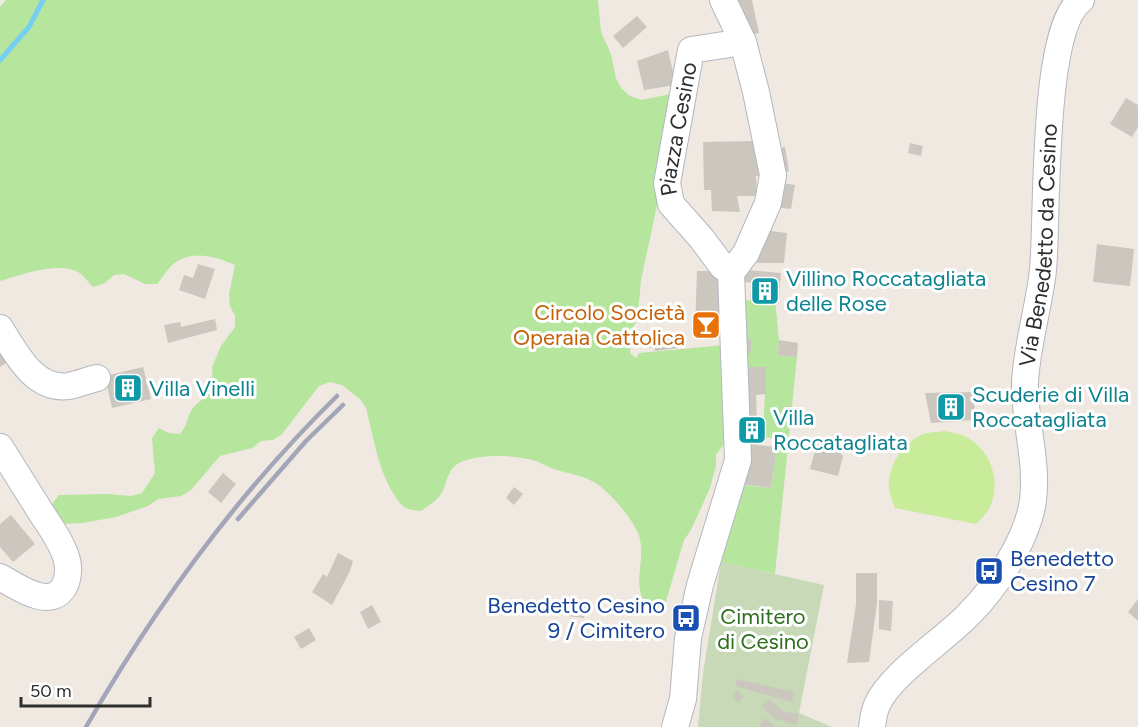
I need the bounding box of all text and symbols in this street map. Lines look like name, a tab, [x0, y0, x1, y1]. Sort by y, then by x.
street label: Piazza Cesino	[654, 60, 703, 198]
street label: Via Benedetto da Cesino	[1013, 123, 1063, 368]
place label: Villino Roccatagliata delle Rose	[786, 265, 986, 317]
building icon: Villino Roccatagliata delle Rose	[749, 275, 781, 307]
place label: Circolo Società Operaia Cattolica	[513, 299, 685, 351]
bar icon: Circolo Società Operaia Cattolica	[690, 309, 722, 341]
building icon: Villa Vinelli	[112, 372, 144, 404]
place label: Villa Vinelli	[149, 375, 255, 402]
place label: Scuderie di Villa Roccatagliata	[972, 381, 1129, 433]
building icon: Scuderie di Villa Roccatagliata	[935, 391, 967, 423]
place label: Villa Roccatagliata	[773, 404, 908, 456]
building icon: Villa Roccatagliata	[736, 414, 768, 446]
place label: Benedetto Cesino 7	[1010, 545, 1114, 597]
bus stop icon: Benedetto Cesino 7	[973, 555, 1005, 587]
place label: Benedetto Cesino 9 / Cimitero	[487, 592, 665, 644]
bus stop icon: Benedetto Cesino 9 / Cimitero	[670, 602, 702, 634]
park label: Cimitero di Cesino	[717, 603, 809, 655]
scale bar	[21, 670, 150, 708]
text: 50 m	[30, 680, 72, 702]

